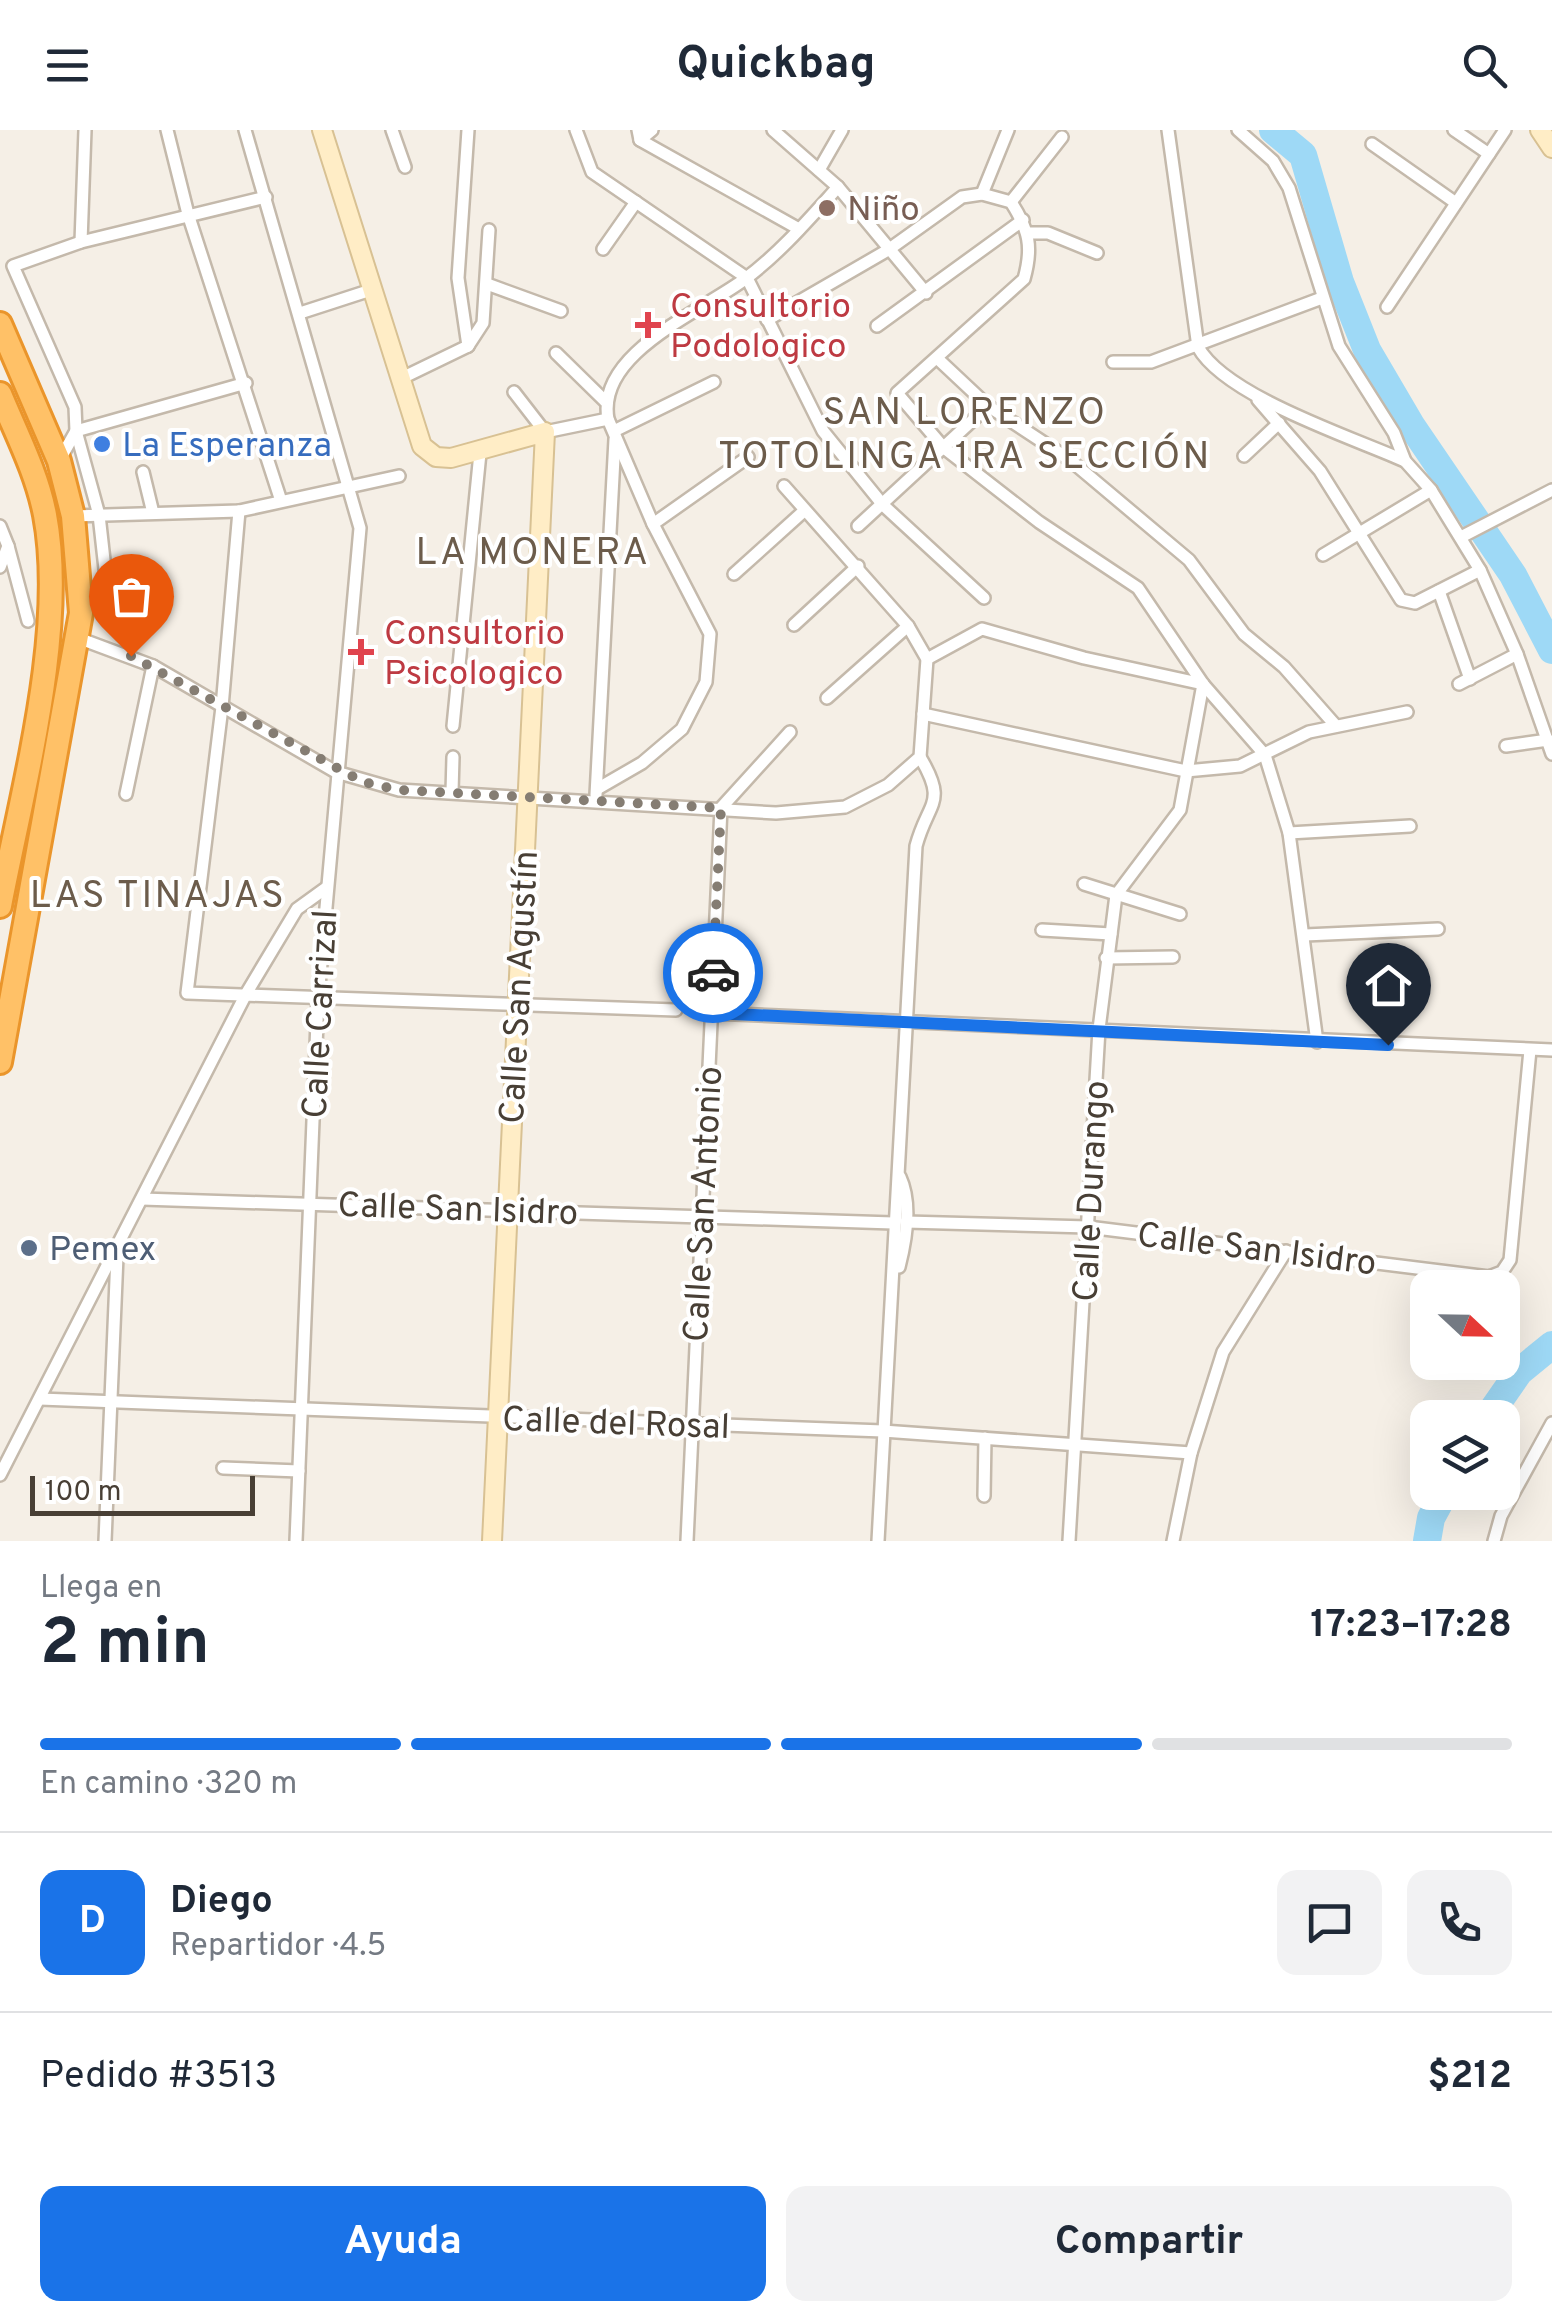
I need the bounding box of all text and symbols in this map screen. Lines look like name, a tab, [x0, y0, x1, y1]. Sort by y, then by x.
text: Quickbag	[677, 37, 875, 94]
icon: menu	[40, 38, 95, 93]
icon: search	[1457, 38, 1512, 93]
place label: Niño	[847, 189, 920, 233]
marker: Niño	[816, 197, 838, 219]
place label: Consultorio Podologico	[670, 286, 851, 370]
marker: Consultorio Podologico	[635, 312, 661, 338]
district label: SAN LORENZO TOTOLINGA 1RA SECCIÓN	[718, 390, 1212, 483]
place label: La Esperanza	[122, 425, 332, 469]
marker: La Esperanza	[91, 433, 113, 455]
district label: LA MONERA	[416, 530, 651, 579]
pin	[89, 554, 174, 657]
icon: bag	[104, 569, 159, 624]
place label: Consultorio Psicologico	[384, 613, 565, 697]
marker: Consultorio Psicologico	[348, 639, 374, 665]
street label: Calle San Agustín	[492, 849, 550, 1125]
district label: LAS TINAJAS	[30, 873, 286, 922]
street label: Calle Carrizal	[295, 909, 349, 1120]
courier	[663, 923, 763, 1023]
pin	[1346, 943, 1431, 1046]
icon: car	[686, 946, 741, 1001]
icon: home	[1361, 958, 1416, 1013]
street label: Calle San Antonio	[676, 1065, 734, 1343]
street label: Calle Durango	[1065, 1079, 1121, 1303]
street label: Calle San Isidro	[337, 1185, 579, 1237]
street label: Calle San Isidro	[1135, 1214, 1379, 1287]
place label: Pemex	[49, 1229, 156, 1273]
marker: Pemex	[18, 1237, 40, 1259]
north arrow	[1410, 1270, 1520, 1380]
map controls	[1410, 1270, 1520, 1510]
street label: Calle del Rosal	[501, 1399, 730, 1451]
button: layers	[1410, 1400, 1520, 1510]
scale bar	[30, 1471, 255, 1516]
text: 100 m	[45, 1475, 121, 1511]
text: Llega en	[40, 1569, 162, 1609]
text: 17:23–17:28	[1310, 1602, 1512, 1651]
text: 2 min	[40, 1605, 210, 1687]
text: En camino · 320 m	[40, 1765, 297, 1805]
button: chat	[1277, 1870, 1382, 1975]
button: phone	[1407, 1870, 1512, 1975]
text: Diego	[170, 1878, 273, 1927]
text: D	[79, 1898, 106, 1947]
text: Repartidor · 4.5	[170, 1927, 386, 1967]
text: Pedido #3513	[40, 2053, 277, 2102]
text: $212	[1427, 2053, 1512, 2102]
button: Ayuda	[40, 2186, 766, 2301]
button: Compartir	[786, 2186, 1512, 2301]

